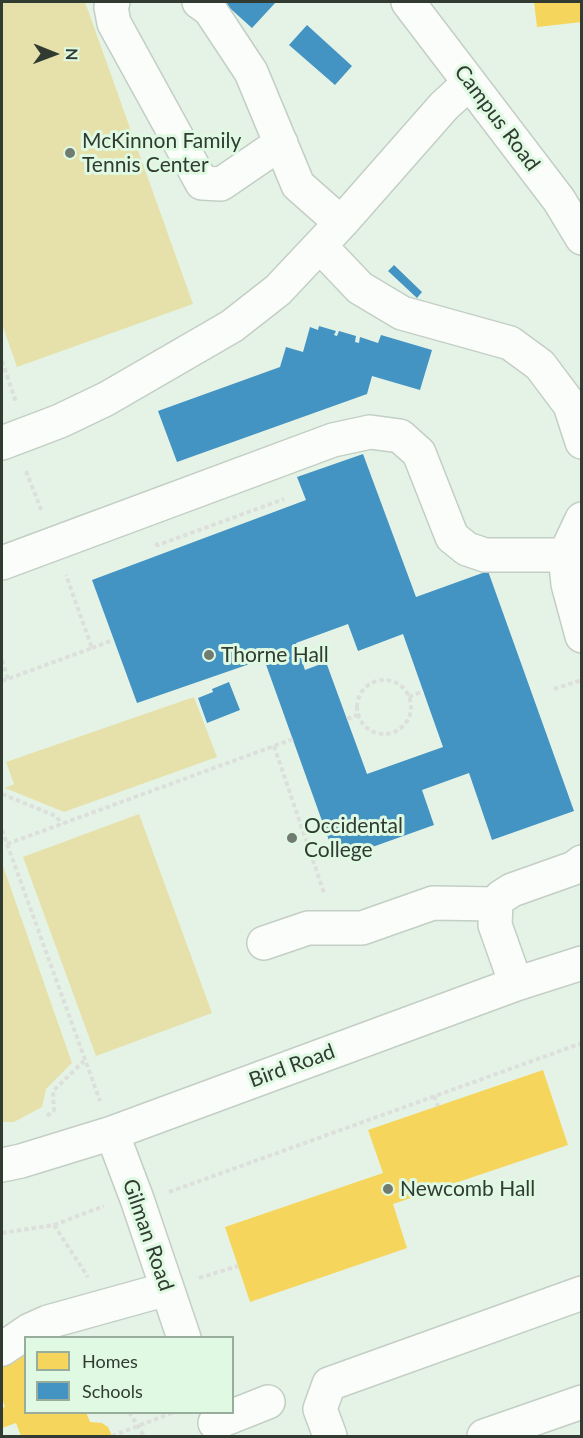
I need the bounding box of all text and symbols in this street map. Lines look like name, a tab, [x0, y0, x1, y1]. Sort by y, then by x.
north arrow	[24, 24, 84, 84]
text: N	[63, 48, 82, 61]
street label: Campus Road	[449, 60, 545, 176]
place label: McKinnon Family Tennis Center	[82, 128, 241, 178]
marker: McKinnon Family Tennis Center	[63, 146, 77, 160]
place label: Thorne Hall	[221, 642, 329, 668]
marker: Thorne Hall	[202, 648, 216, 662]
place label: Occidental College	[304, 813, 403, 863]
marker: Occidental College	[285, 831, 299, 845]
street label: Bird Road	[246, 1039, 338, 1093]
street label: Gilman Road	[117, 1176, 179, 1294]
place label: Newcomb Hall	[400, 1176, 535, 1202]
marker: Newcomb Hall	[381, 1182, 395, 1196]
legend	[24, 1336, 234, 1414]
text: Homes	[82, 1350, 138, 1372]
text: Schools	[82, 1380, 143, 1402]

